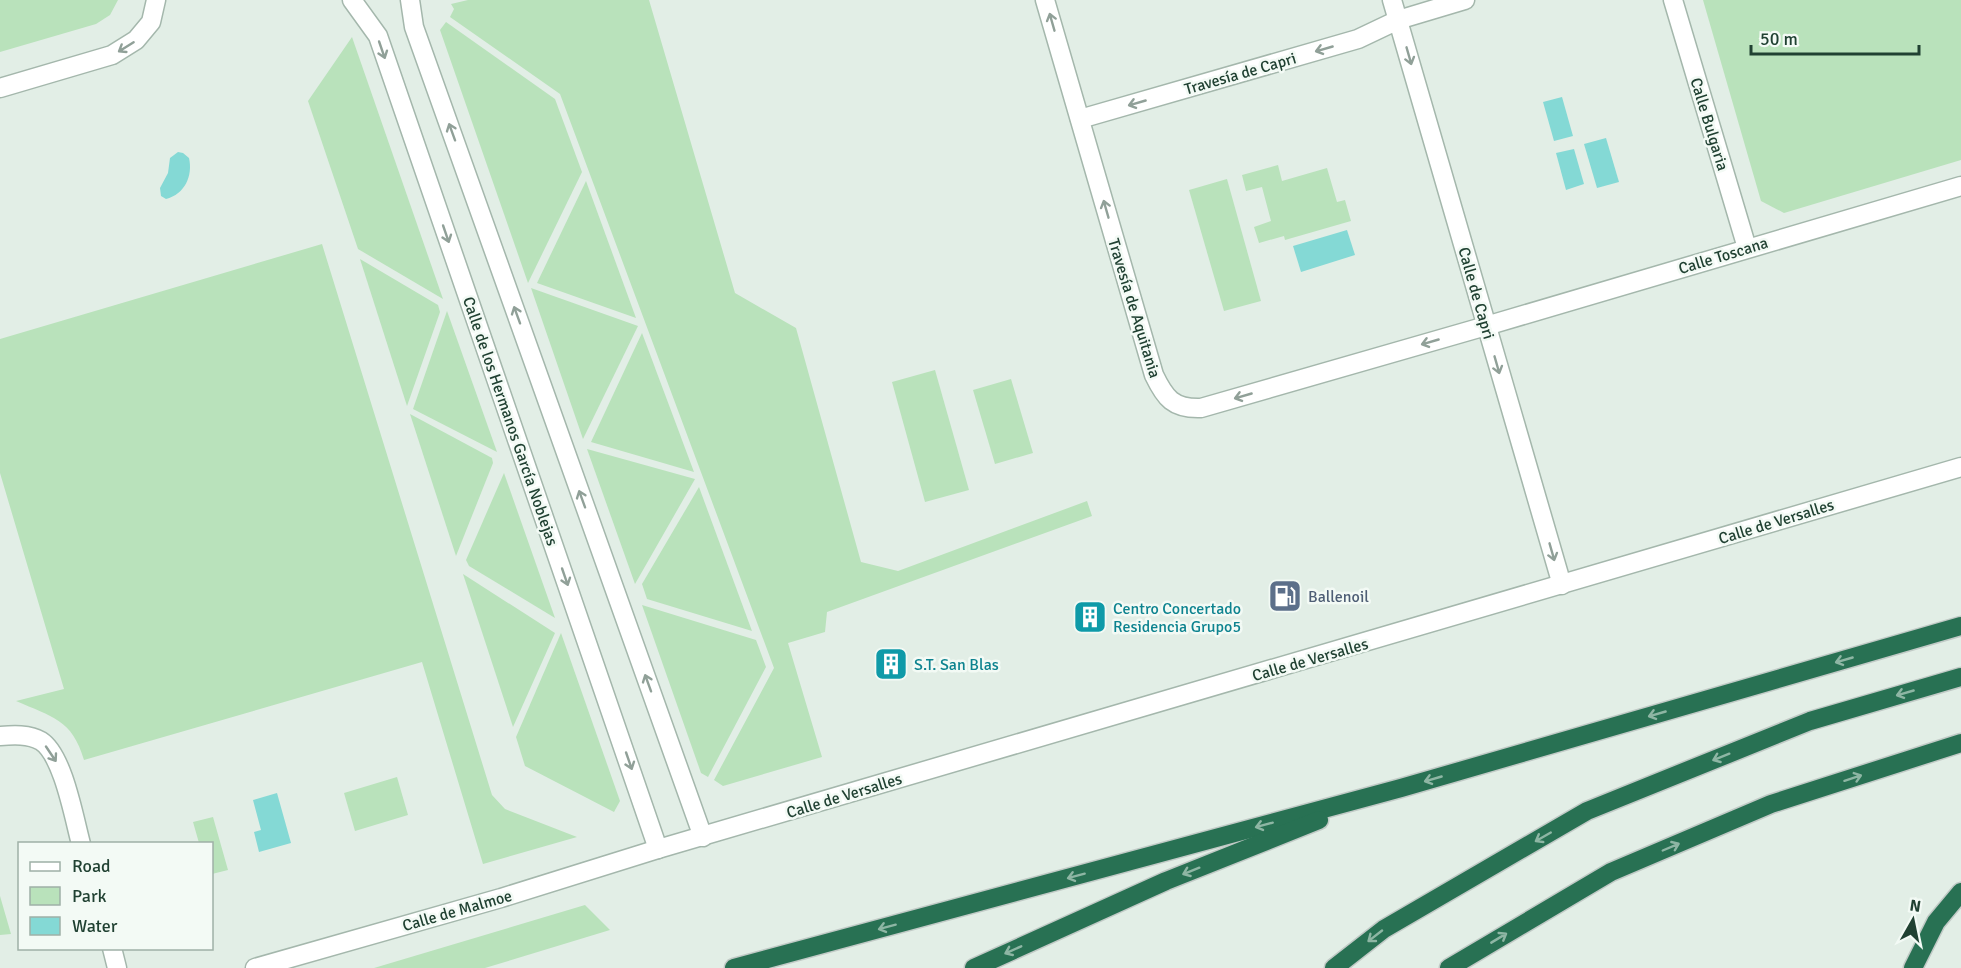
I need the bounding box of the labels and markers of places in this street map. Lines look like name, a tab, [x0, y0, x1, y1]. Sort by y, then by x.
fuel station icon: Ballenoil	[1267, 578, 1303, 614]
place label: Ballenoil	[1308, 587, 1369, 607]
building icon: Centro Concertado Residencia Grupo5	[1072, 599, 1108, 635]
place label: Centro Concertado Residencia Grupo5	[1113, 599, 1241, 637]
building icon: S.T. San Blas	[873, 646, 909, 682]
place label: S.T. San Blas	[914, 655, 999, 675]

